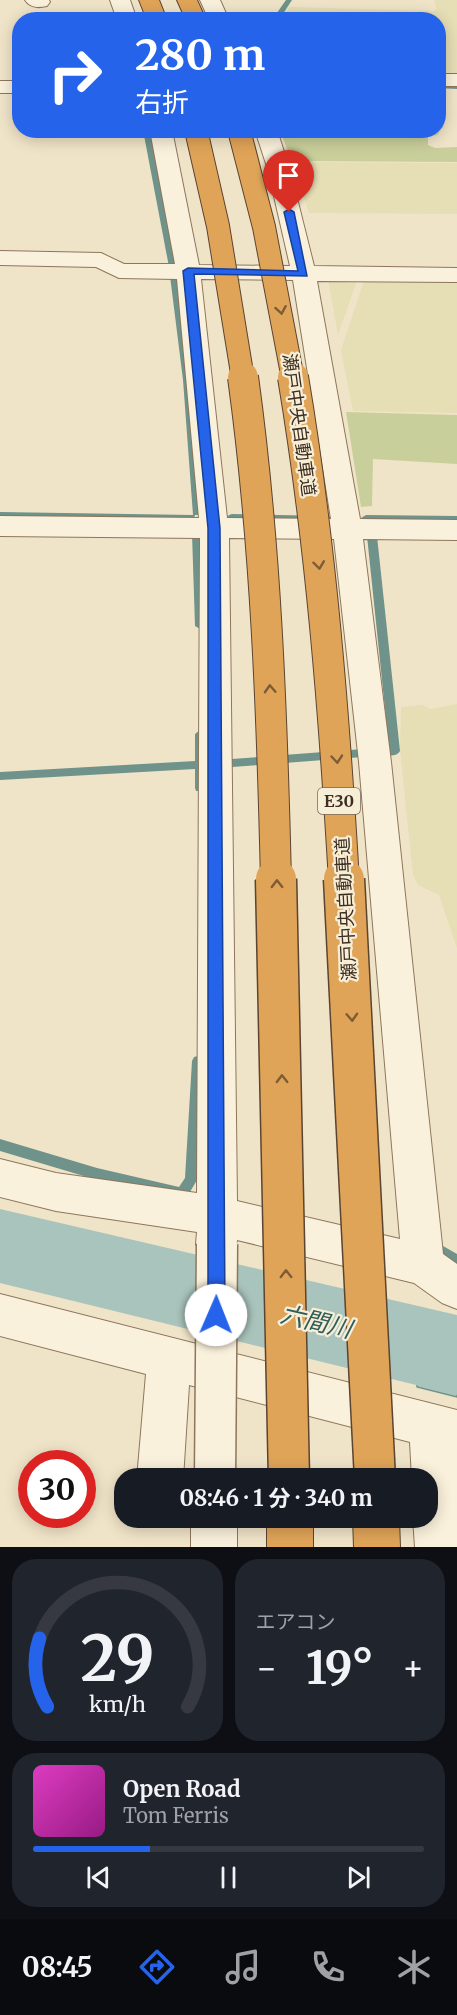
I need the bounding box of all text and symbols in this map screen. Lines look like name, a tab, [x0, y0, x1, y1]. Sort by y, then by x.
text: 280 m	[135, 29, 265, 81]
icon: right	[36, 36, 114, 114]
text: 右折	[135, 85, 189, 119]
pin	[263, 150, 314, 212]
icon: arrive	[272, 159, 305, 192]
one-way arrow	[275, 305, 287, 315]
street label: 瀬戸中央自動車道	[278, 352, 321, 498]
one-way arrow	[312, 561, 324, 570]
one-way arrow	[263, 684, 276, 693]
one-way arrow	[330, 755, 343, 764]
road number: E30	[318, 788, 360, 814]
street label: 瀬戸中央自動車道	[330, 837, 361, 982]
one-way arrow	[271, 879, 283, 888]
one-way arrow	[345, 1012, 358, 1021]
one-way arrow	[275, 1074, 288, 1083]
one-way arrow	[280, 1269, 293, 1278]
position arrow	[184, 1283, 248, 1347]
water label: 六間川	[278, 1298, 358, 1345]
speed limit sign: 30	[18, 1450, 96, 1528]
text: 08:46 · 1 分 · 340 m	[179, 1484, 373, 1512]
text: エアコン	[256, 1609, 336, 1634]
text: 29	[80, 1620, 154, 1698]
text: 19°	[306, 1640, 374, 1696]
text: −	[256, 1648, 278, 1689]
text: +	[402, 1648, 424, 1689]
text: km/h	[89, 1691, 146, 1718]
text: Open Road	[123, 1775, 241, 1803]
text: Tom Ferris	[123, 1803, 229, 1828]
icon: previous	[82, 1861, 115, 1894]
icon: pause	[212, 1861, 245, 1894]
icon: next	[342, 1861, 375, 1894]
icon: directions	[136, 1946, 178, 1988]
icon: music	[222, 1946, 264, 1988]
icon: phone	[307, 1946, 349, 1988]
icon: climate	[393, 1946, 435, 1988]
text: 08:45	[22, 1950, 92, 1984]

